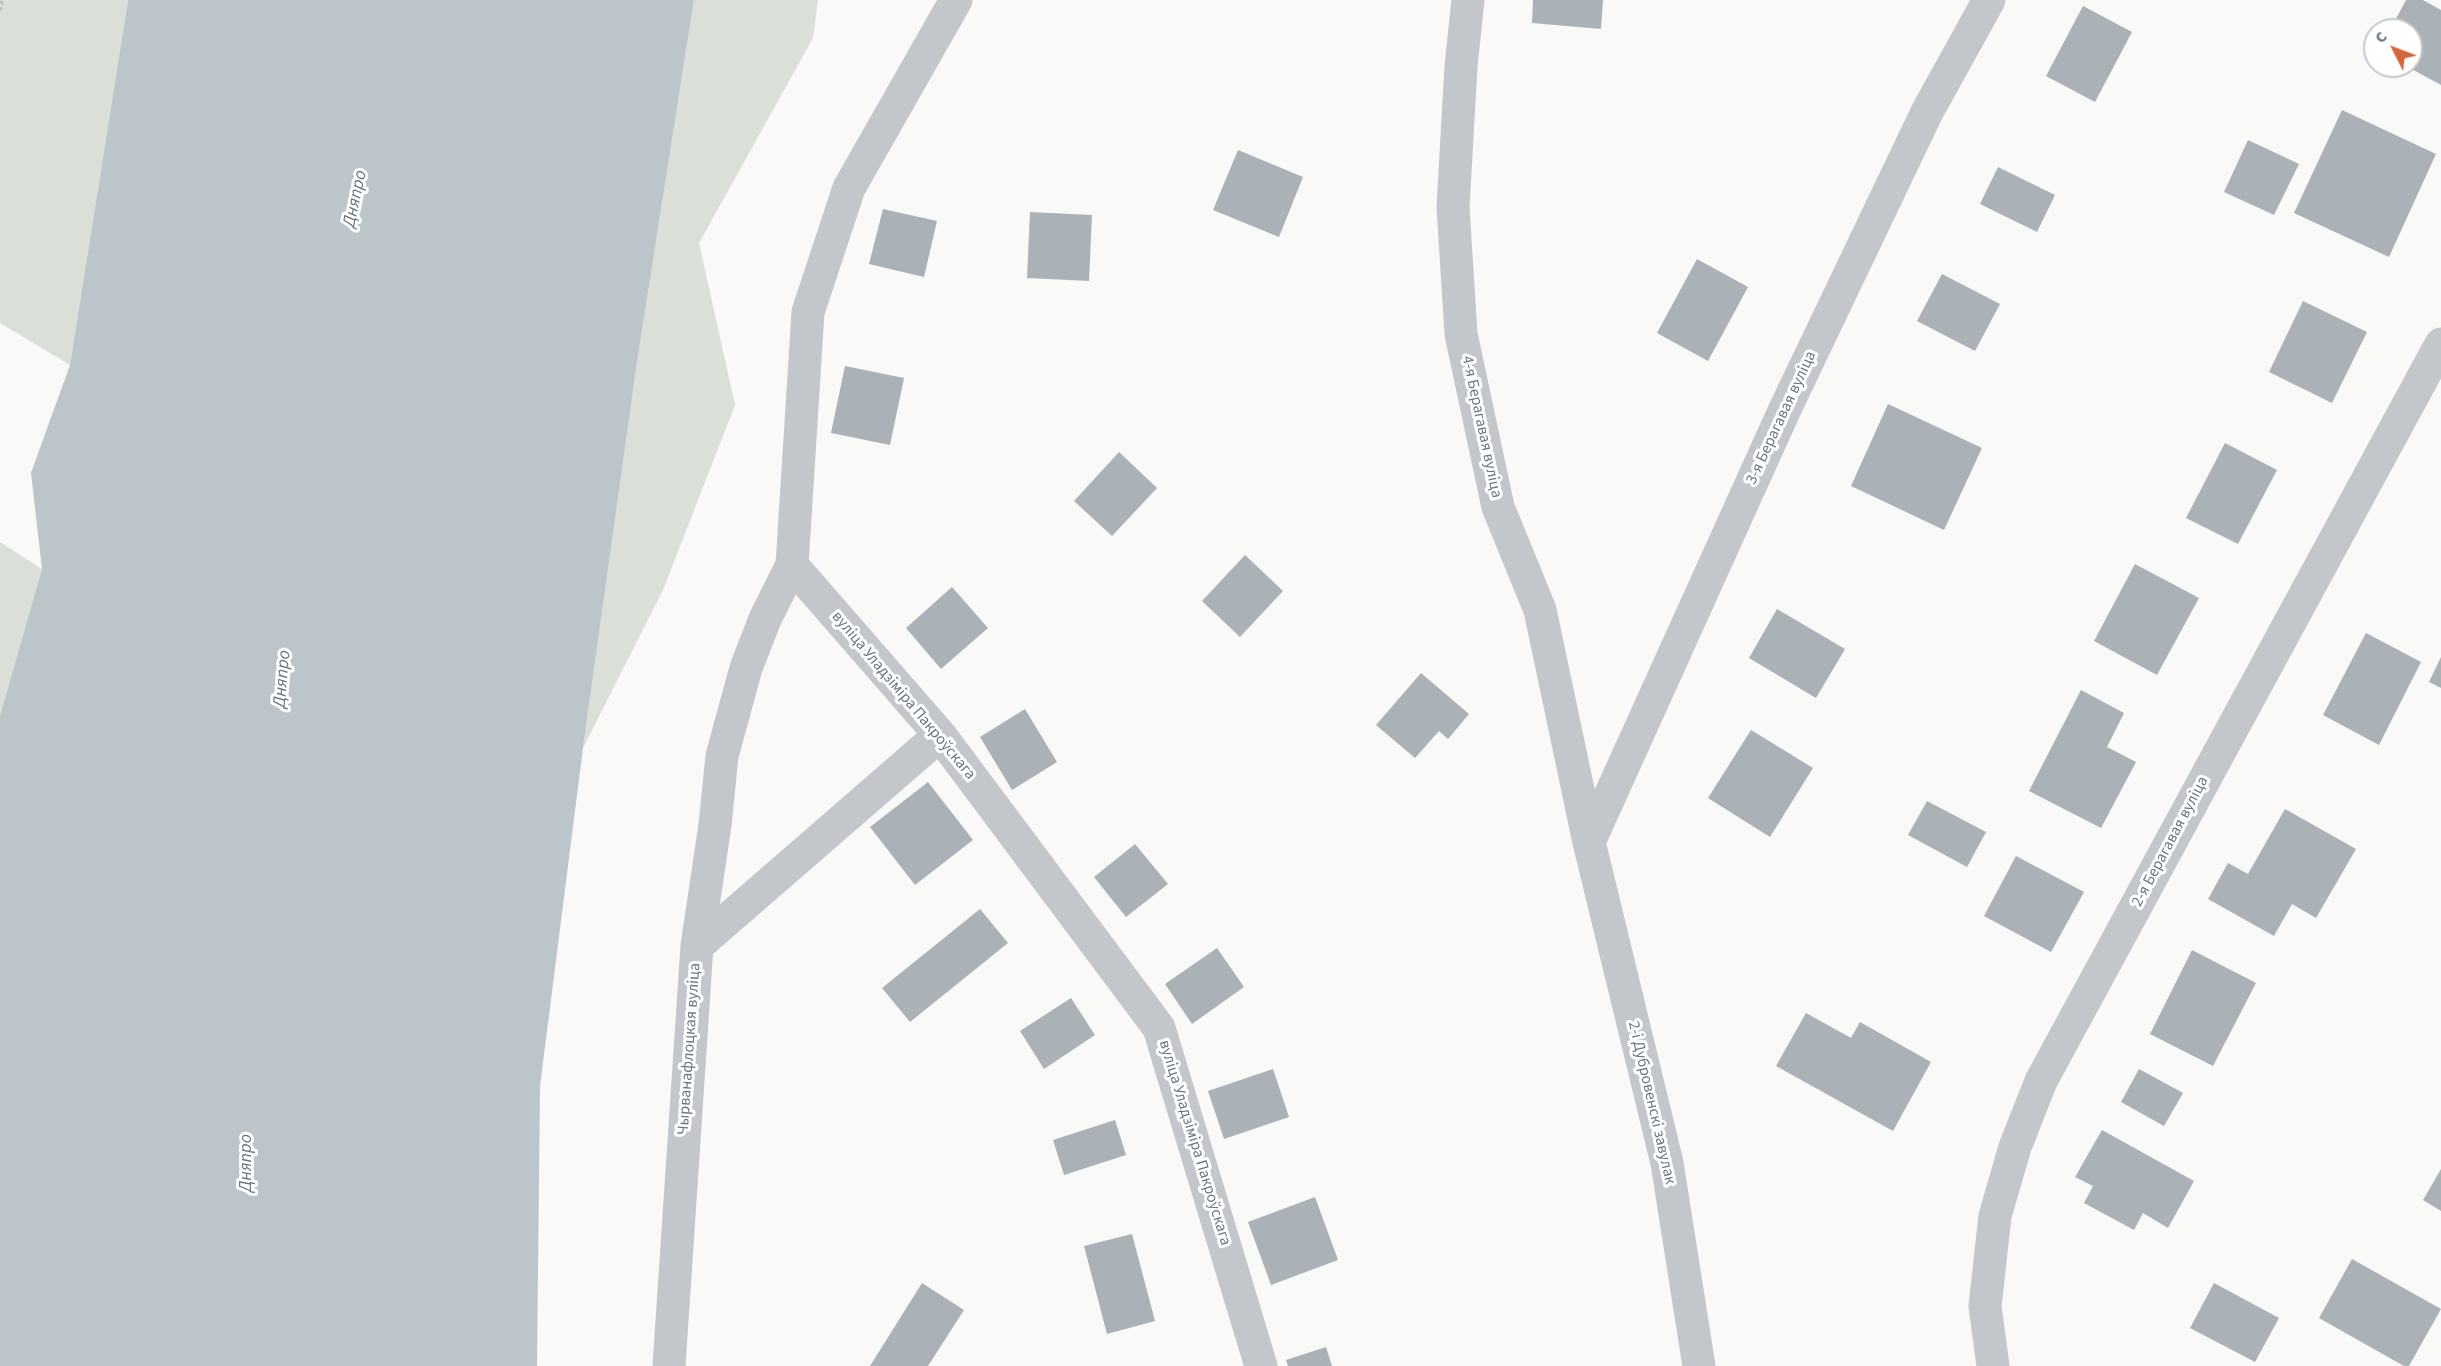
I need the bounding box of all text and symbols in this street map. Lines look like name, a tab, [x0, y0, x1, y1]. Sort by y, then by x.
north arrow	[2363, 18, 2423, 78]
text: С	[2370, 26, 2392, 48]
water label: Дняпро	[339, 168, 373, 230]
street label: 3-я Берагавая вуліца	[1743, 348, 1821, 488]
street label: 4-я Берагавая вуліца	[1457, 354, 1505, 500]
street label: вуліца Уладзіміра Пакроўскага	[827, 608, 979, 784]
water label: Дняпро	[270, 649, 296, 709]
street label: 2-я Берагавая вуліца	[2129, 774, 2213, 910]
street label: Чырванафлоцкая вуліца	[674, 962, 706, 1136]
street label: 2-і Дубровенскі завулак	[1623, 1020, 1679, 1186]
street label: вуліца Уладзіміра Пакроўскага	[1154, 1038, 1234, 1248]
water label: Дняпро	[236, 1134, 258, 1192]

